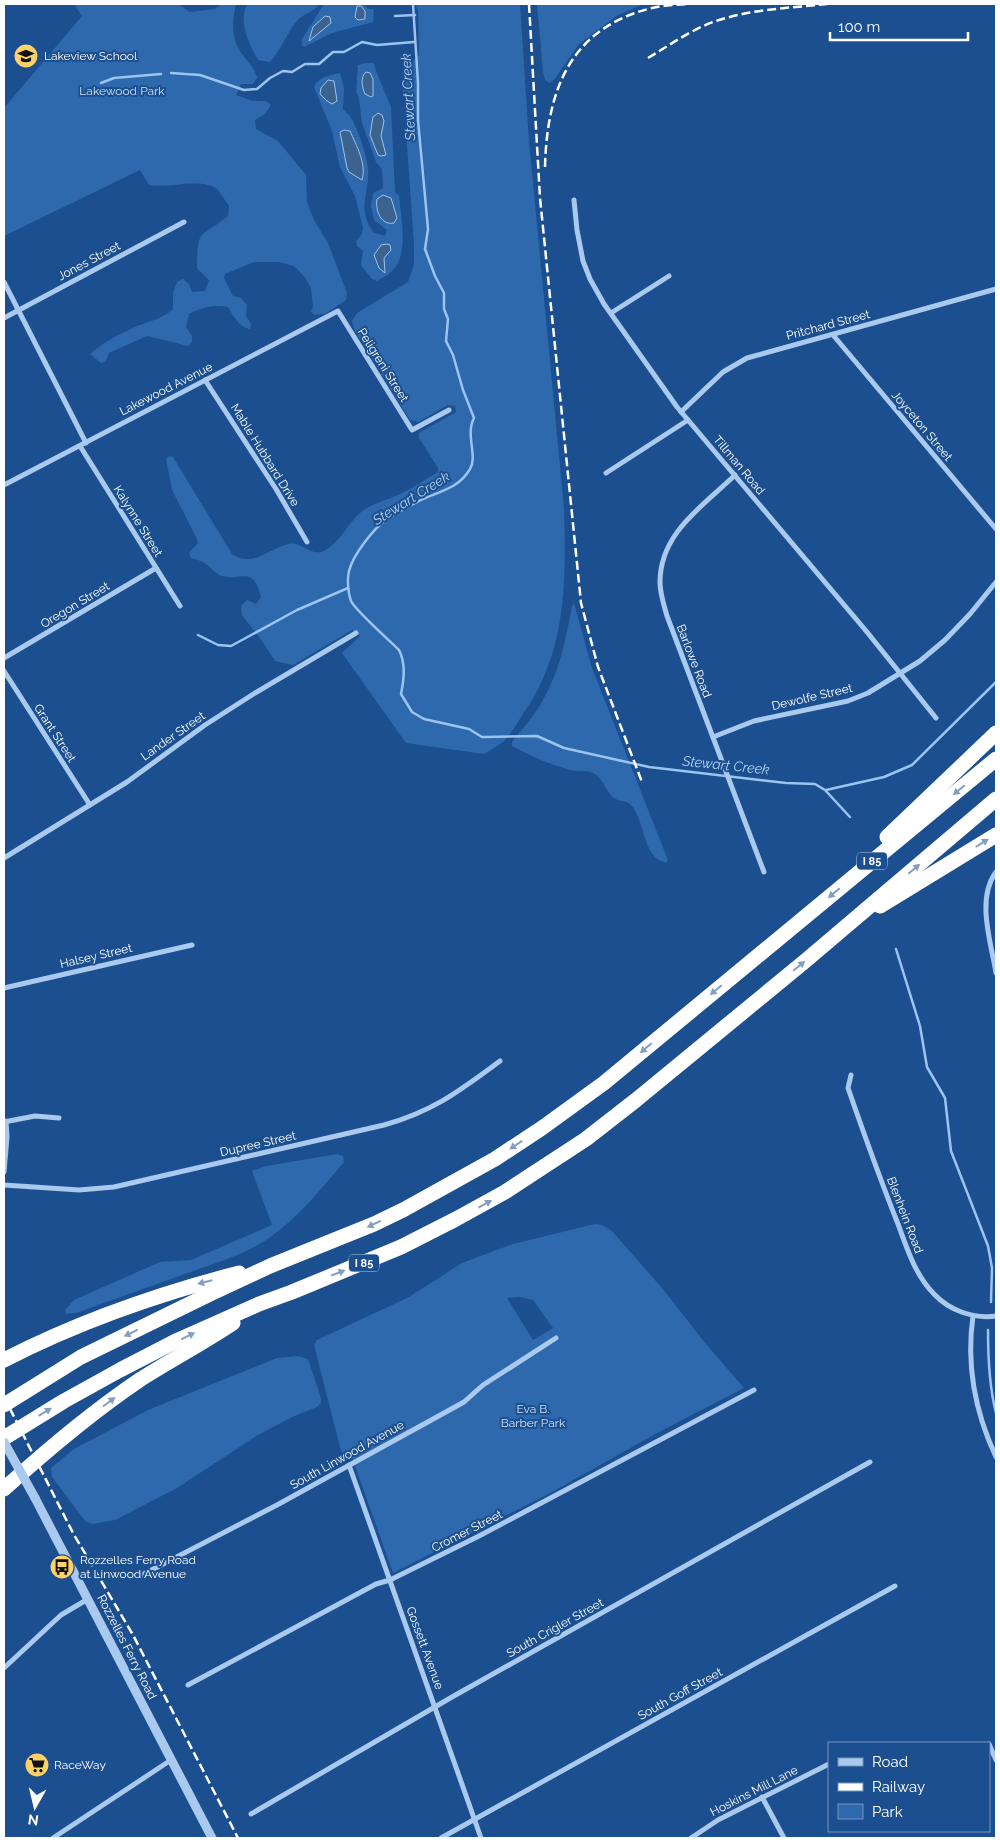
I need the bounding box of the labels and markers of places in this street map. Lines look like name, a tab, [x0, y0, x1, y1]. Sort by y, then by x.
school or university icon: Lakeview School	[13, 43, 39, 69]
place label: Lakeview School	[44, 49, 138, 63]
place label: Rozzelles Ferry Road at Linwood Avenue	[80, 1553, 196, 1581]
bus stop icon: Rozzelles Ferry Road at Linwood Avenue	[49, 1554, 75, 1580]
supermarket icon: RaceWay	[24, 1752, 50, 1778]
place label: RaceWay	[54, 1758, 106, 1772]

